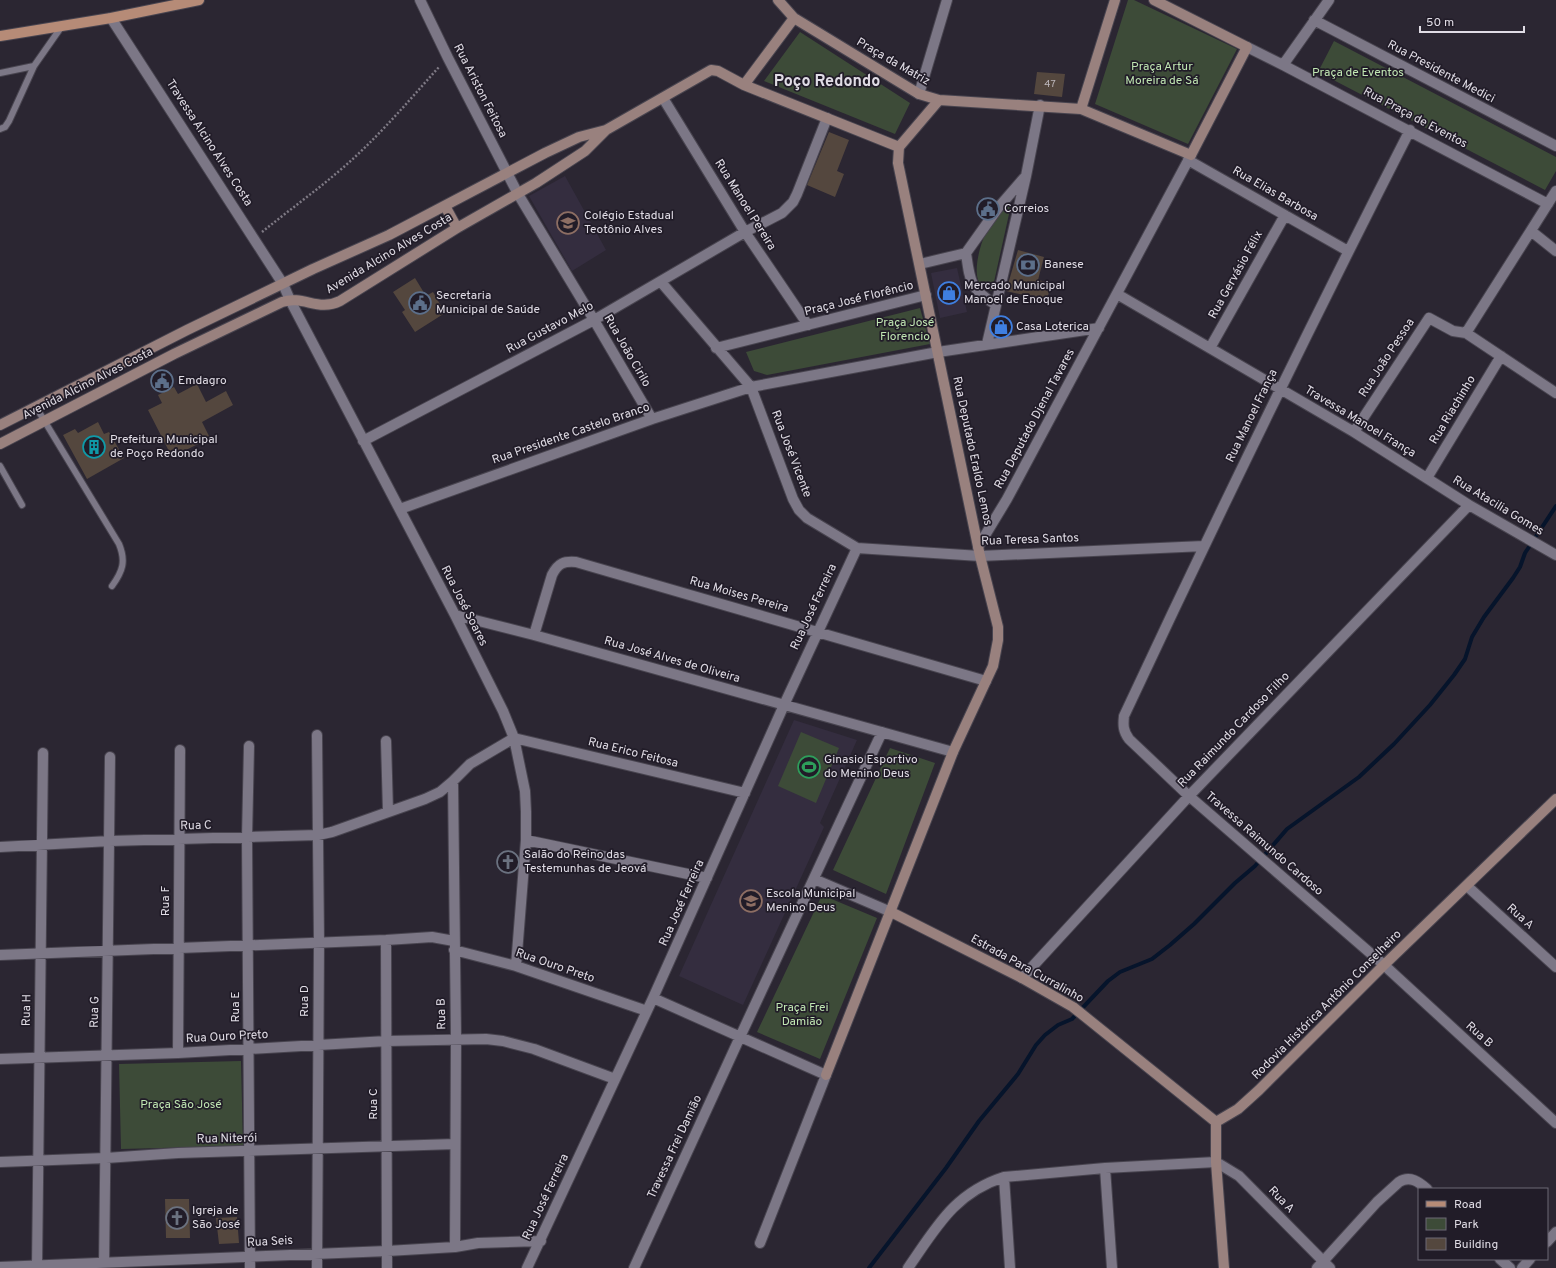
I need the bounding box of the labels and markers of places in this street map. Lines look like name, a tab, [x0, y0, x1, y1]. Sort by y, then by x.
public building icon: Correios	[975, 196, 1001, 222]
place label: Correios	[1004, 201, 1049, 217]
place label: Colégio Estadual Teotônio Alves	[584, 208, 674, 238]
school or university icon: Colégio Estadual Teotônio Alves	[555, 210, 581, 236]
bank icon: Banese	[1015, 252, 1041, 278]
place label: Banese	[1044, 257, 1084, 273]
place label: Mercado Municipal Manoel de Enoque	[964, 278, 1065, 308]
shop icon: Mercado Municipal Manoel de Enoque	[936, 280, 962, 306]
place label: Secretaria Municipal de Saúde	[436, 288, 540, 318]
public building icon: Secretaria Municipal de Saúde	[407, 290, 433, 316]
shop icon: Casa Loterica	[988, 314, 1014, 340]
place label: Casa Loterica	[1016, 319, 1089, 335]
public building icon: Emdagro	[149, 368, 175, 394]
place label: Emdagro	[178, 373, 227, 389]
place label: Prefeitura Municipal de Poço Redondo	[110, 432, 218, 462]
building icon: Prefeitura Municipal de Poço Redondo	[81, 434, 107, 460]
place label: Ginasio Esportivo do Menino Deus	[824, 752, 918, 782]
sports icon: Ginasio Esportivo do Menino Deus	[796, 754, 822, 780]
place label: Salão do Reino das Testemunhas de Jeová	[524, 847, 646, 877]
church icon: Salão do Reino das Testemunhas de Jeová	[495, 849, 521, 875]
place label: Escola Municipal Menino Deus	[766, 886, 855, 916]
school or university icon: Escola Municipal Menino Deus	[738, 888, 764, 914]
place label: Igreja de São José	[192, 1203, 240, 1233]
church icon: Igreja de São José	[164, 1205, 190, 1231]

